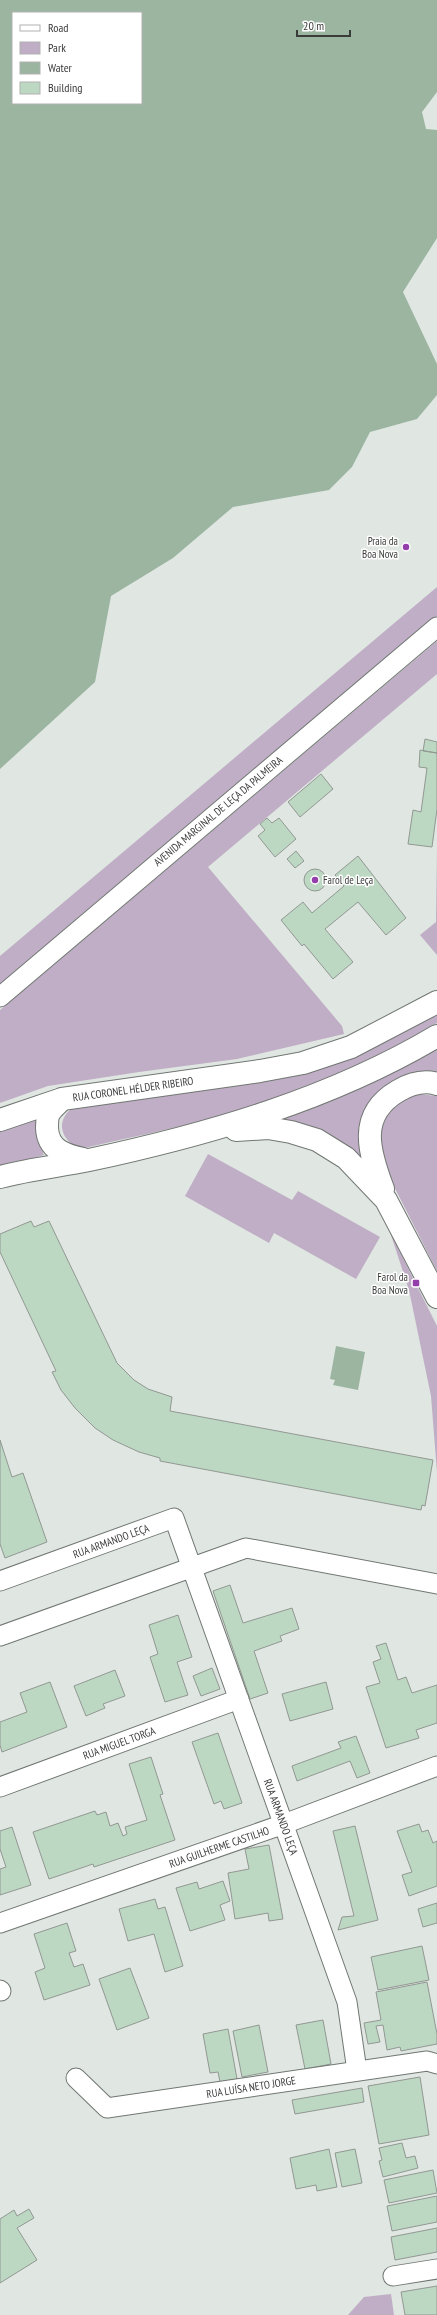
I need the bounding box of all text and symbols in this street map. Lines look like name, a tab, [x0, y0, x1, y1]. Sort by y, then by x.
legend	[12, 12, 142, 104]
scale bar	[297, 12, 350, 38]
text: 20 m	[303, 18, 324, 33]
text: Road	[48, 20, 68, 35]
text: Park	[48, 40, 66, 55]
text: Water	[48, 60, 73, 75]
text: Building	[48, 80, 83, 95]
place label: Praia da Boa Nova	[362, 534, 398, 561]
marker: Praia da Boa Nova	[401, 542, 411, 552]
street label: AVENIDA MARGINAL DE LEÇA DA PALMEIRA	[151, 752, 286, 869]
place label: Farol de Leça	[323, 873, 373, 887]
marker: Farol de Leça	[310, 875, 320, 885]
street label: RUA CORONEL HÉLDER RIBEIRO	[72, 1074, 194, 1104]
place label: Farol da Boa Nova	[372, 1270, 408, 1297]
marker: Farol da Boa Nova	[411, 1278, 421, 1288]
street label: RUA ARMANDO LEÇA	[71, 1520, 152, 1561]
street label: RUA MIGUEL TORGA	[81, 1723, 158, 1763]
street label: RUA ARMANDO LEÇA	[261, 1777, 302, 1858]
street label: RUA GUILHERME CASTILHO	[167, 1823, 271, 1871]
street label: RUA LUÍSA NETO JORGE	[205, 2073, 297, 2101]

